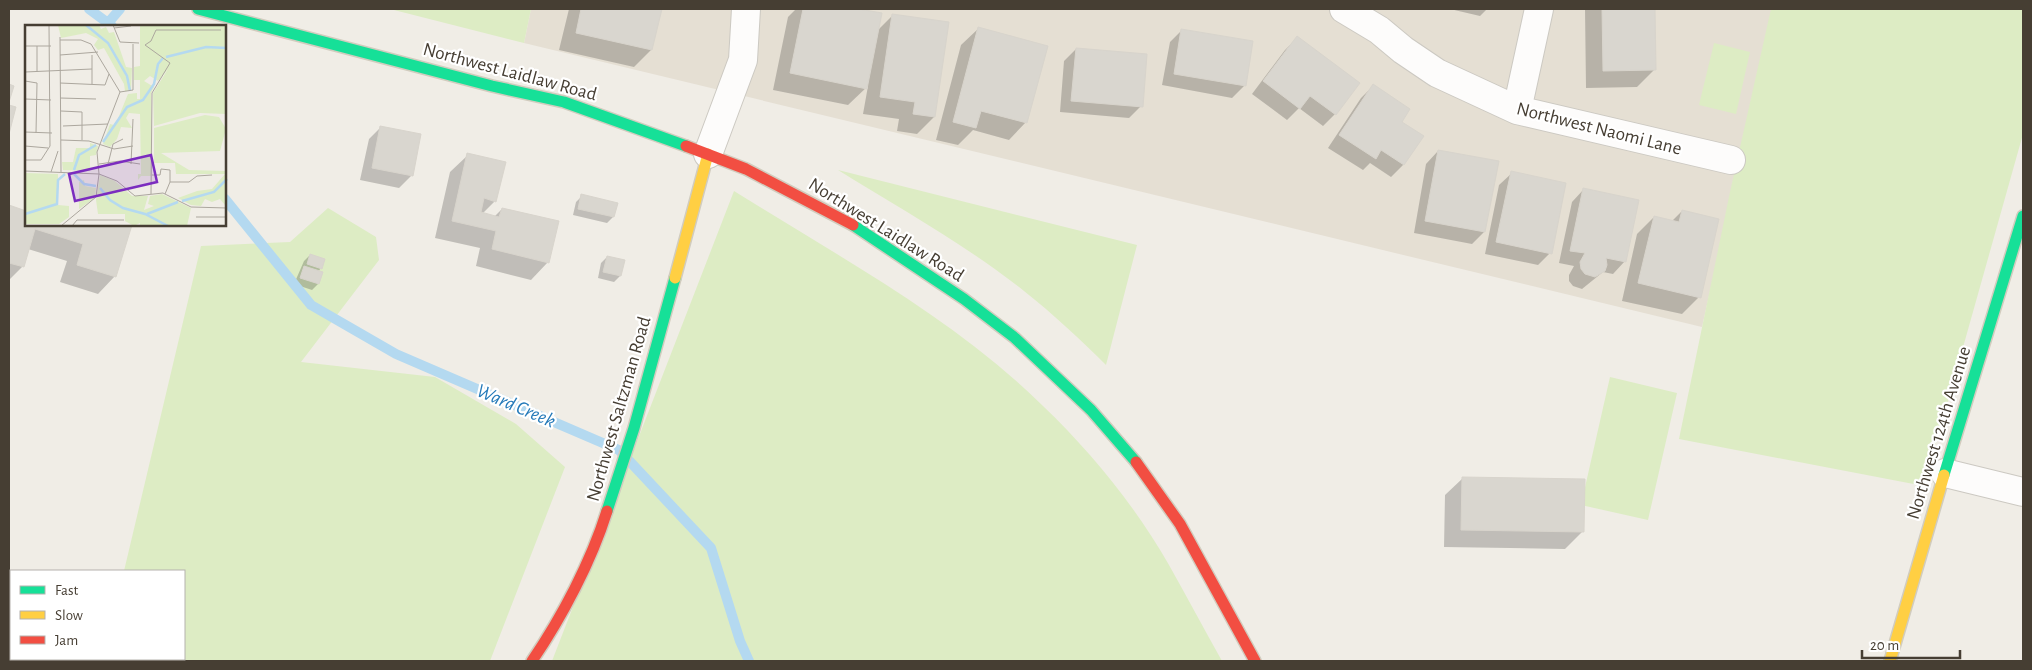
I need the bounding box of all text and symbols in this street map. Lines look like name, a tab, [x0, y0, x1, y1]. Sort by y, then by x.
inset map	[25, 25, 226, 226]
street label: Northwest Laidlaw Road	[421, 40, 599, 104]
street label: Northwest Naomi Lane	[1514, 99, 1684, 159]
street label: Northwest Laidlaw Road	[805, 174, 967, 286]
street label: Northwest Saltzman Road	[583, 314, 655, 504]
street label: Northwest 124th Avenue	[1904, 344, 1974, 522]
water label: Ward Creek	[474, 381, 558, 431]
legend	[10, 570, 185, 660]
text: Fast	[55, 583, 79, 598]
text: Slow	[55, 608, 83, 623]
scale bar	[1862, 628, 1960, 660]
text: Jam	[55, 633, 78, 648]
text: 20 m	[1870, 638, 1899, 653]

